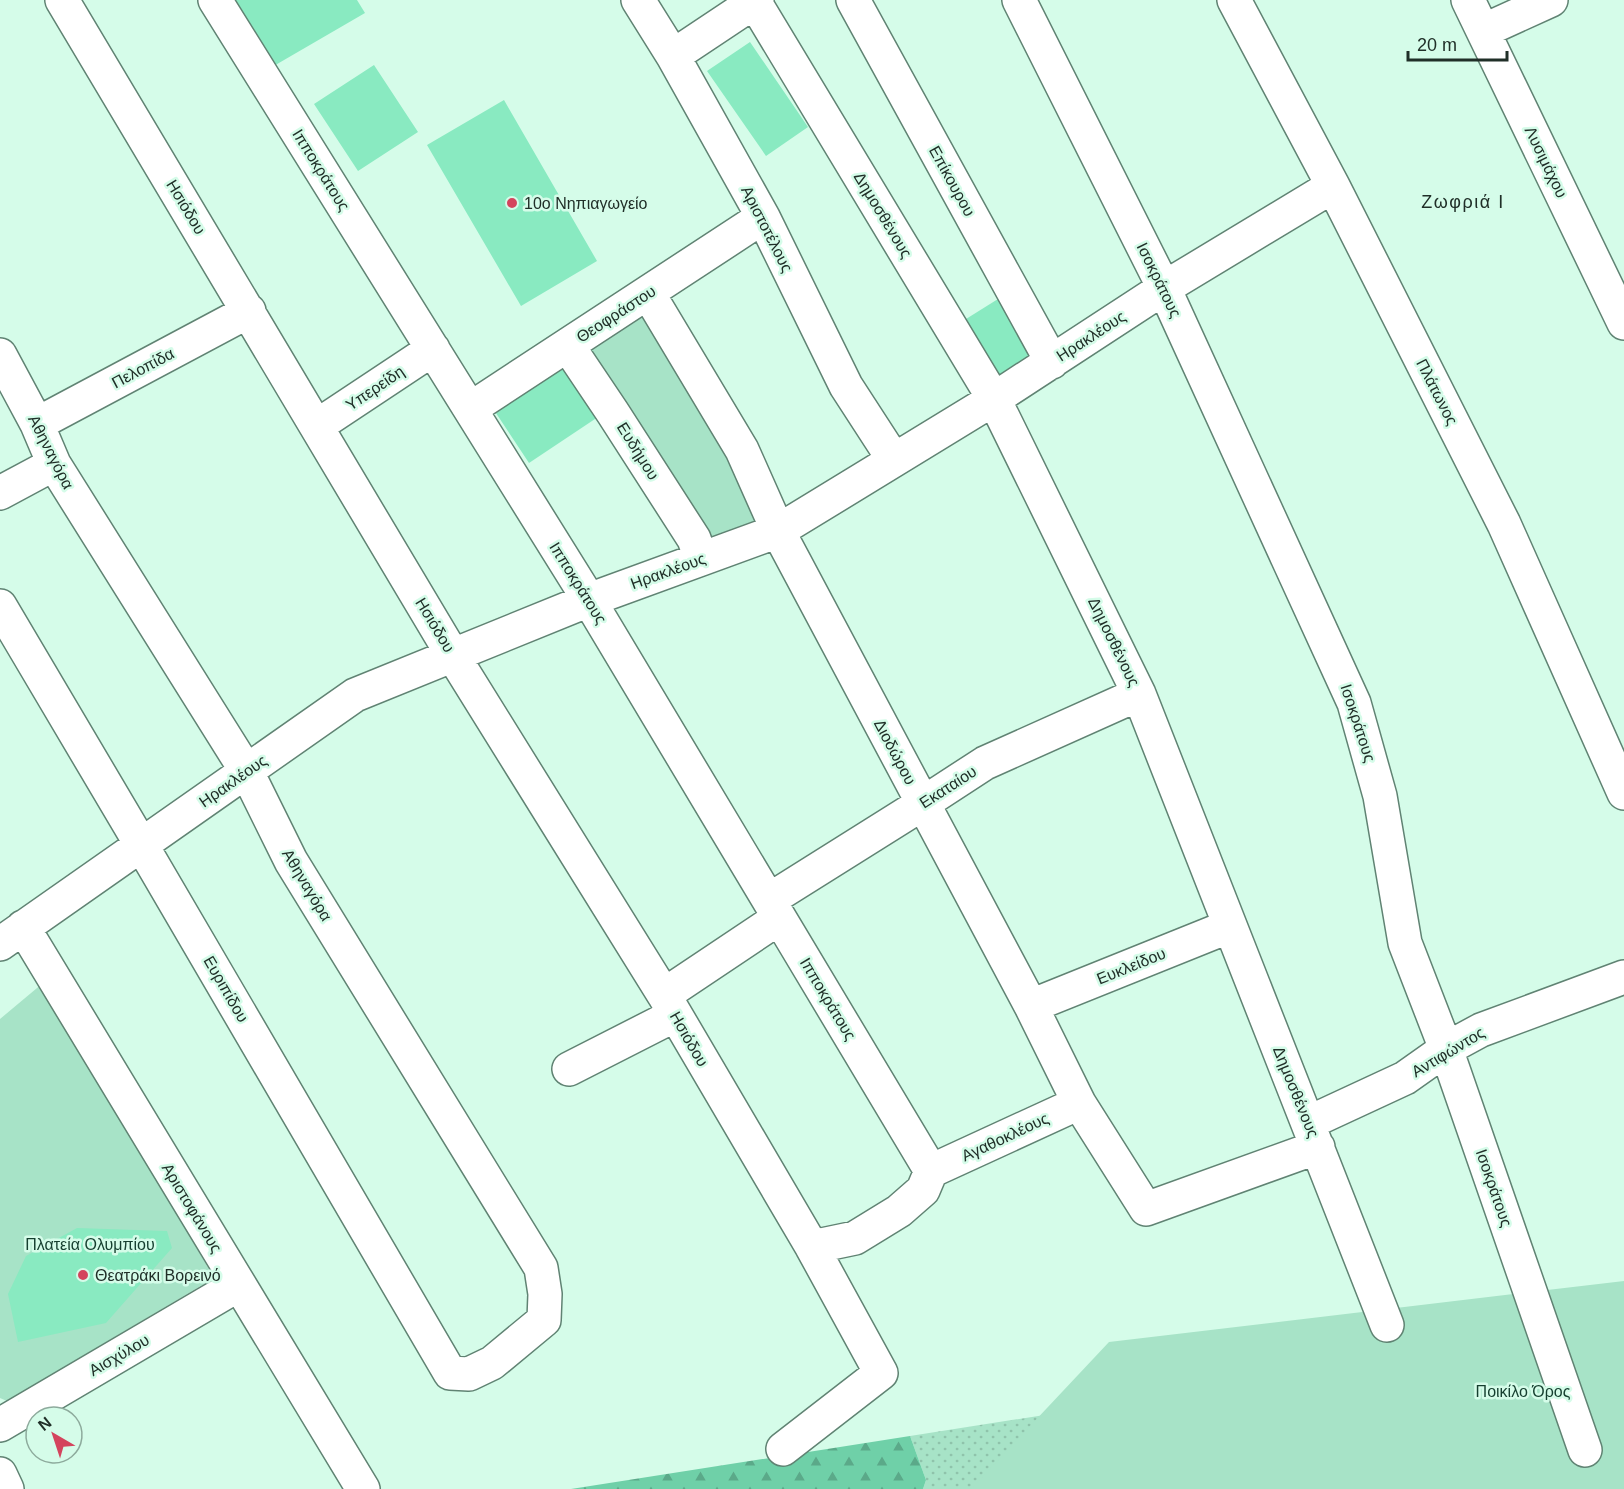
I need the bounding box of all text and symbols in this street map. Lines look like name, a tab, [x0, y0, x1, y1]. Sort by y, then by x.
scale bar	[1408, 24, 1507, 62]
text: 20 m	[1417, 35, 1457, 55]
street label: Λυσιμάχου	[1521, 124, 1571, 200]
street label: Ιπποκράτους	[289, 126, 353, 214]
street label: Επίκουρου	[926, 143, 978, 219]
street label: Δημοσθένους	[851, 169, 915, 261]
street label: Ησιόδου	[163, 177, 209, 237]
street label: Αριστοτέλους	[738, 183, 796, 275]
district label: Ζωφριά Ι	[1421, 192, 1505, 212]
place label: 10ο Νηπιαγωγείο	[524, 195, 648, 212]
marker: 10ο Νηπιαγωγείο	[505, 196, 519, 210]
street label: Ισοκράτους	[1134, 240, 1185, 320]
street label: Θεοφράστου	[573, 282, 659, 346]
street label: Ηρακλέους	[1053, 307, 1129, 364]
street label: Πελοπίδα	[109, 345, 177, 391]
street label: Πλάτωνος	[1413, 356, 1461, 428]
street label: Υπερείδη	[343, 362, 407, 414]
street label: Αθηναγόρα	[25, 412, 77, 492]
street label: Ευδήμου	[614, 419, 662, 483]
street label: Ιπποκράτους	[546, 539, 610, 627]
street label: Ηρακλέους	[628, 550, 708, 592]
street label: Ησιόδου	[412, 595, 458, 655]
street label: Δημοσθένους	[1085, 595, 1143, 690]
street label: Ισοκράτους	[1337, 682, 1379, 764]
street label: Διοδώρου	[871, 717, 919, 787]
street label: Ηρακλέους	[196, 751, 270, 810]
street label: Εκαταίου	[916, 762, 980, 812]
street label: Αθηναγόρα	[279, 846, 335, 924]
street label: Ευκλείδου	[1094, 945, 1168, 987]
street label: Ευριπίδου	[200, 953, 252, 1025]
street label: Ιπποκράτους	[797, 955, 859, 1043]
street label: Ησιόδου	[667, 1009, 711, 1069]
street label: Αντιφώντος	[1409, 1023, 1488, 1080]
street label: Δημοσθένους	[1270, 1044, 1322, 1140]
street label: Αγαθοκλέους	[959, 1109, 1051, 1165]
street label: Ισοκράτους	[1473, 1147, 1515, 1229]
street label: Αριστοφάνους	[159, 1160, 225, 1256]
park label: Πλατεία Ολυμπίου	[25, 1236, 155, 1253]
place label: Θεατράκι Βορεινό	[95, 1267, 221, 1284]
marker: Θεατράκι Βορεινό	[76, 1268, 90, 1282]
street label: Αισχύλου	[86, 1331, 152, 1379]
park label: Ποικίλο Όρος	[1476, 1383, 1571, 1400]
north arrow	[24, 1405, 84, 1465]
text: N	[35, 1413, 55, 1434]

